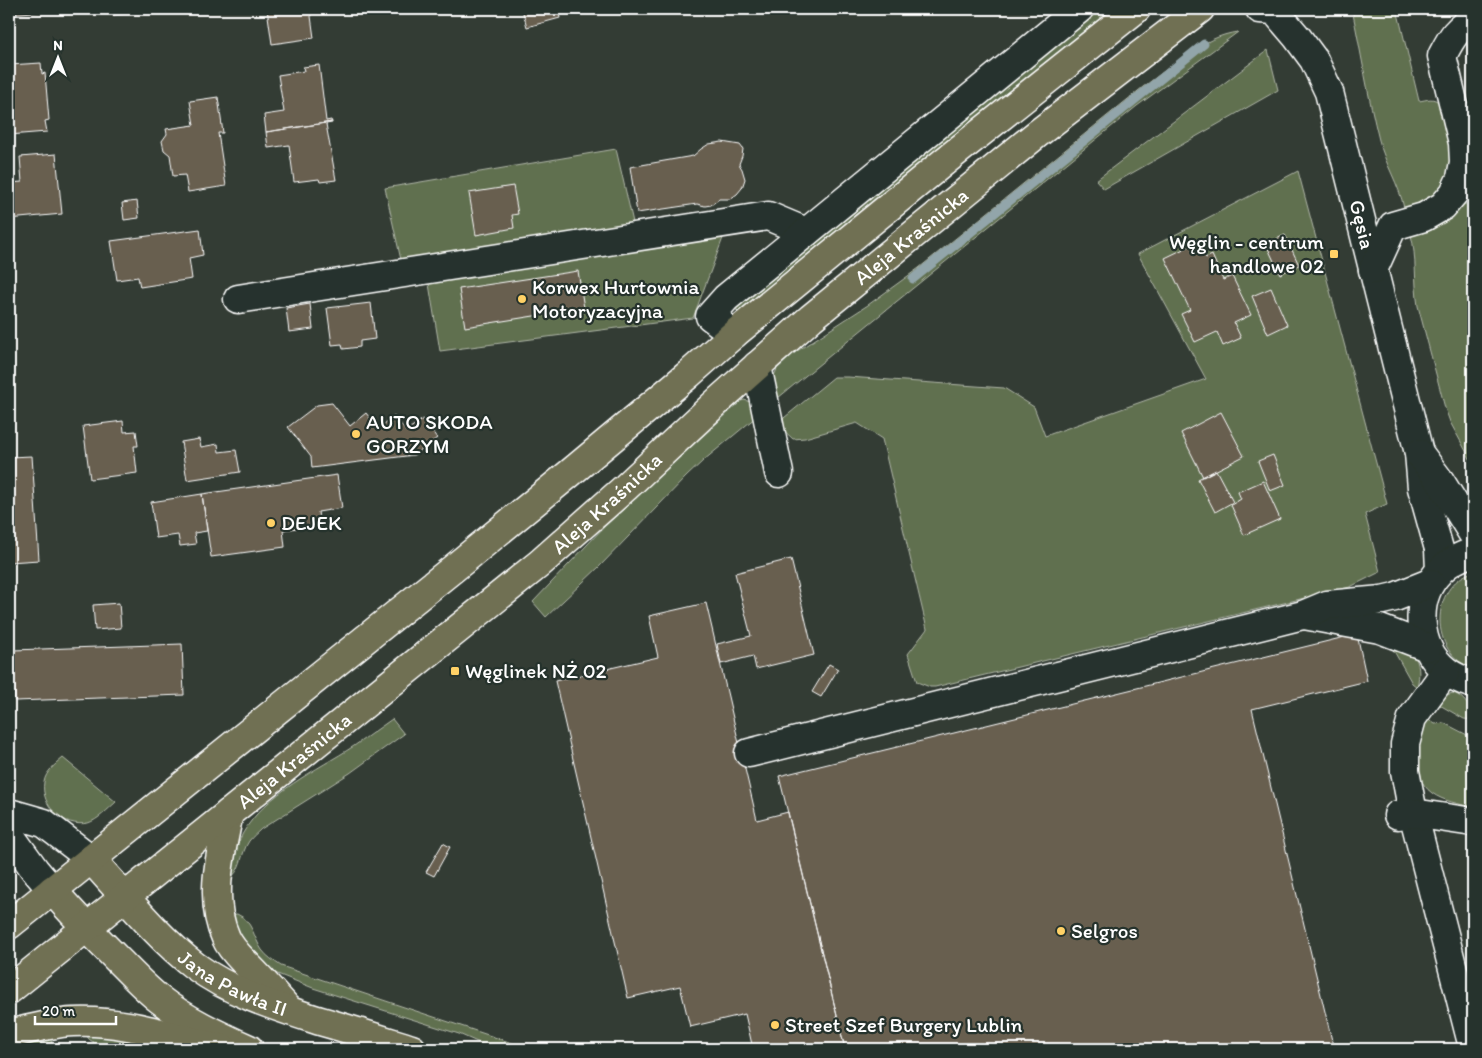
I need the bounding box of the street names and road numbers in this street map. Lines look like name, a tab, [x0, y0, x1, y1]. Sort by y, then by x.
street label: Aleja Kraśnicka	[849, 182, 973, 290]
street label: Gęsia	[1344, 197, 1381, 251]
street label: Aleja Kraśnicka	[546, 447, 667, 559]
street label: Aleja Kraśnicka	[232, 707, 356, 814]
street label: Jana Pawła II	[173, 944, 290, 1021]

